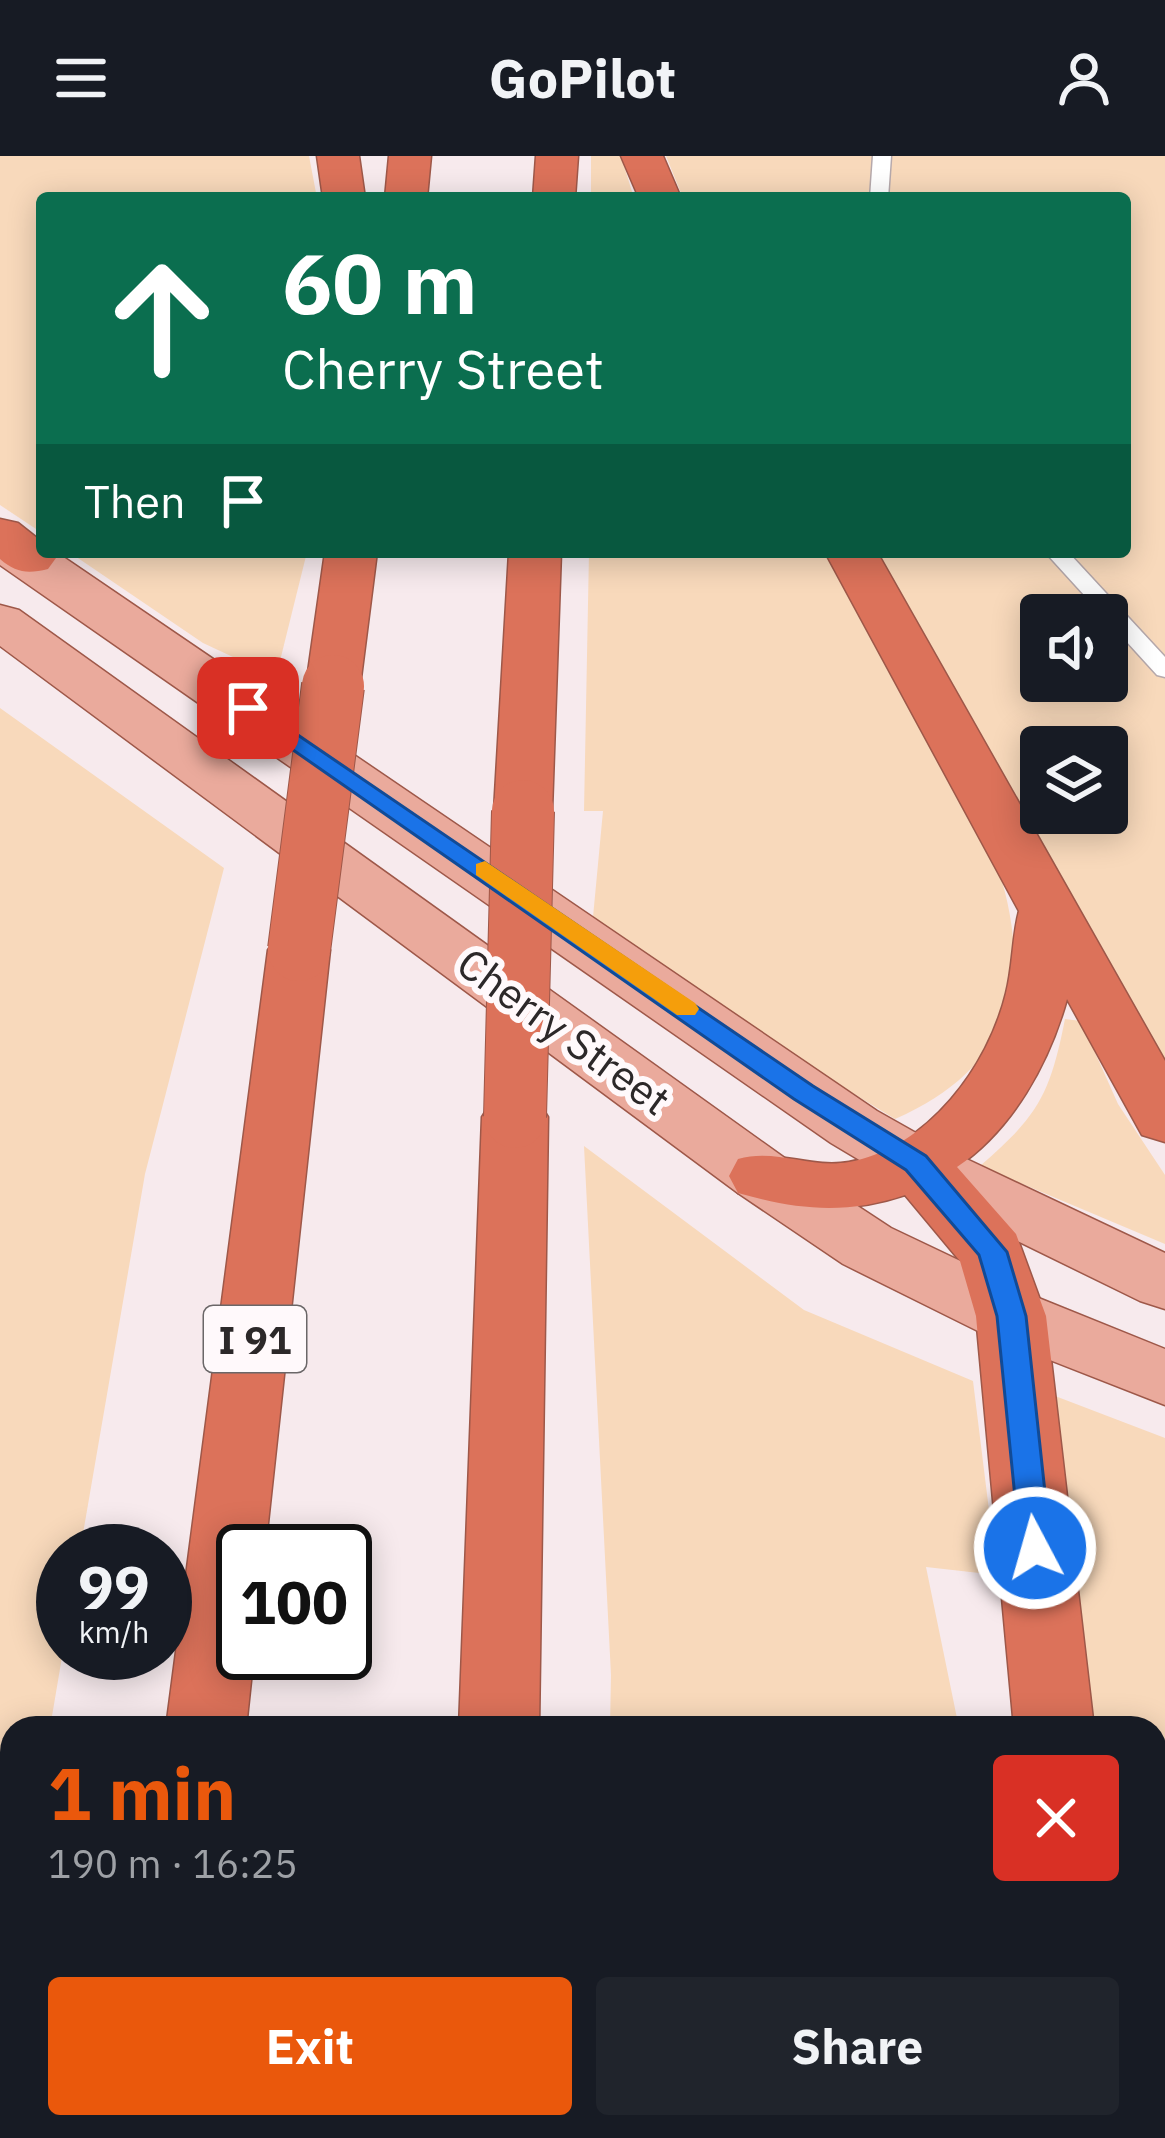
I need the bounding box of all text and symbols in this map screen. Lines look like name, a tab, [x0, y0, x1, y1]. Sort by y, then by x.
text: GoPilot	[489, 43, 676, 113]
icon: menu	[48, 45, 114, 111]
icon: person	[1051, 45, 1117, 111]
text: 60 m	[282, 228, 478, 337]
icon: ahead	[84, 240, 240, 396]
text: Cherry Street	[282, 334, 604, 404]
icon: arrive	[210, 468, 276, 534]
text: Then	[84, 472, 186, 530]
map controls	[1020, 594, 1128, 834]
button: sound	[1020, 594, 1128, 702]
pin	[197, 657, 299, 759]
icon: arrive	[215, 675, 281, 741]
button: layers	[1020, 726, 1128, 834]
street label: Cherry Street	[447, 935, 681, 1127]
road number: I 91	[204, 1306, 306, 1372]
position arrow	[972, 1485, 1098, 1611]
speed limit sign: 100	[216, 1524, 372, 1680]
text: 99	[78, 1547, 150, 1626]
text: km/h	[79, 1612, 149, 1651]
text: 1 min	[48, 1746, 236, 1840]
button: close	[993, 1755, 1119, 1881]
text: 190 m · 16:25	[48, 1838, 298, 1889]
button: Exit	[48, 1977, 572, 2115]
button: Share	[596, 1977, 1119, 2115]

